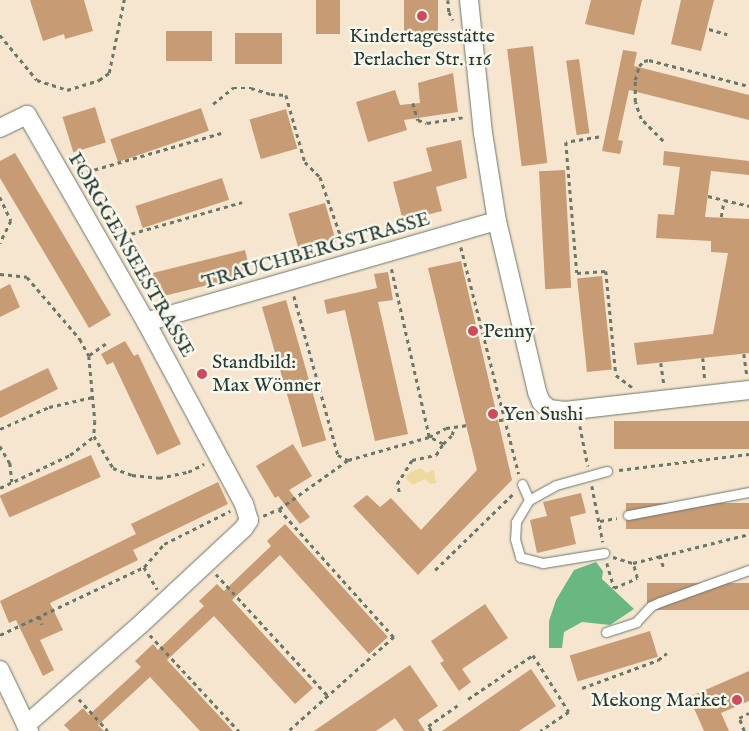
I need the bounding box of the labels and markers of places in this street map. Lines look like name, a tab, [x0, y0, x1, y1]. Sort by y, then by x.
marker: Kindertagesstätte Perlacher Str. 116	[416, 10, 428, 22]
place label: Kindertagesstätte Perlacher Str. 116	[349, 24, 495, 71]
place label: Penny	[483, 319, 534, 343]
marker: Penny	[467, 325, 479, 337]
place label: Standbild: Max Wönner	[212, 350, 321, 397]
marker: Standbild: Max Wönner	[196, 368, 208, 380]
place label: Yen Sushi	[503, 402, 583, 426]
marker: Yen Sushi	[487, 408, 499, 420]
place label: Mekong Market	[591, 688, 727, 712]
marker: Mekong Market	[731, 694, 743, 706]

